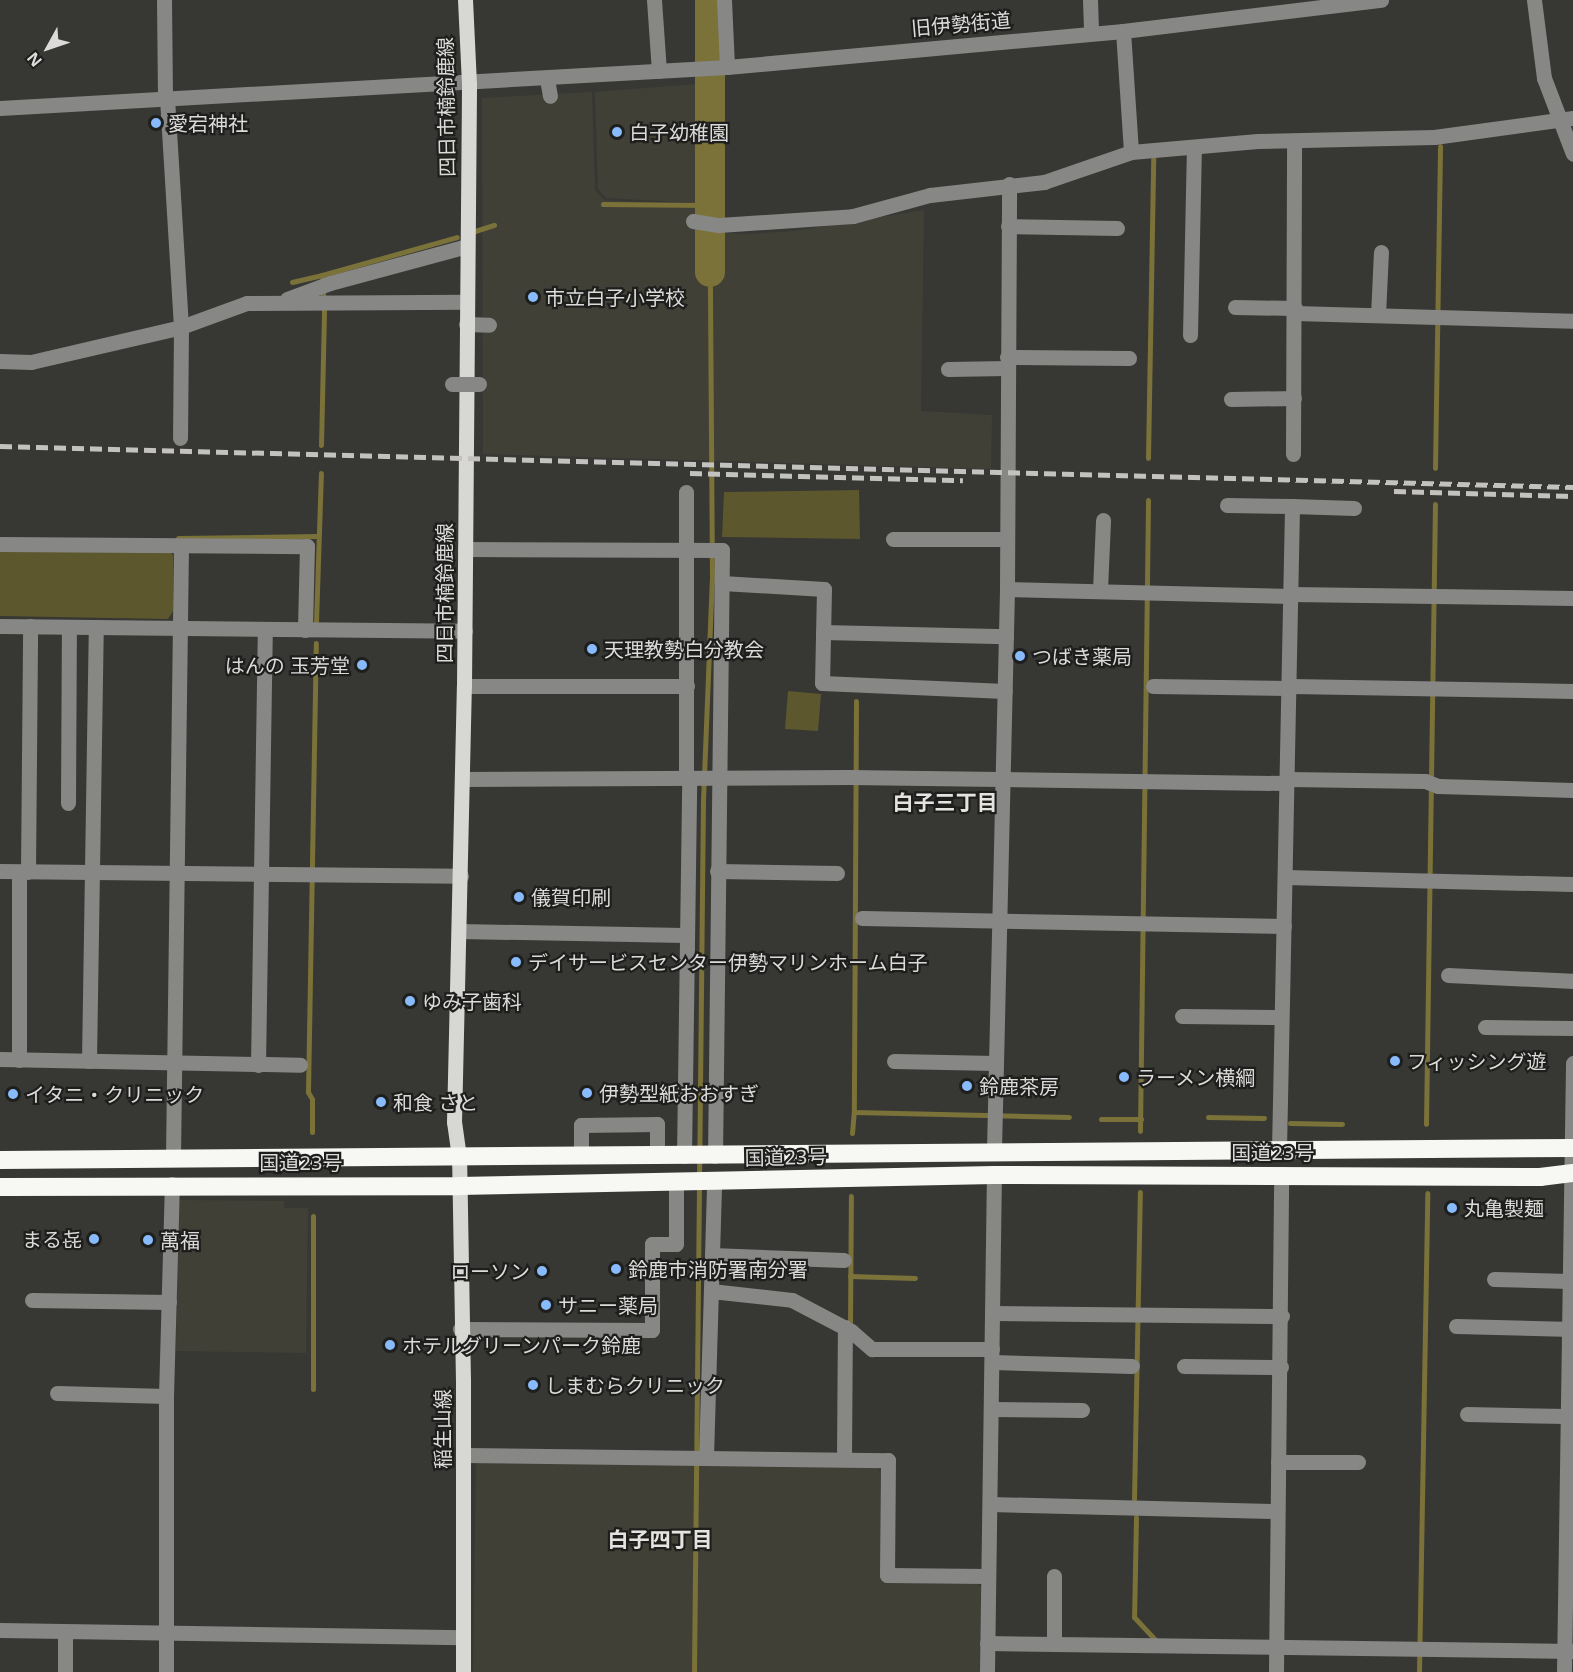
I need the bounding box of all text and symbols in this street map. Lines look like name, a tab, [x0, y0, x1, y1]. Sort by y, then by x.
street label: 旧伊勢街道	[910, 8, 1012, 40]
north arrow	[18, 18, 78, 78]
street label: 四日市楠鈴鹿線	[433, 37, 459, 177]
text: N	[22, 48, 47, 72]
place label: 愛宕神社	[168, 111, 248, 135]
marker: 愛宕神社	[149, 116, 163, 130]
place label: 白子幼稚園	[629, 120, 729, 144]
marker: 白子幼稚園	[610, 125, 624, 139]
place label: 市立白子小学校	[545, 285, 685, 309]
marker: 市立白子小学校	[526, 290, 540, 304]
street label: 四日市楠鈴鹿線	[432, 523, 456, 663]
place label: 天理教勢白分教会	[604, 637, 764, 661]
marker: 天理教勢白分教会	[585, 642, 599, 656]
place label: つばき薬局	[1032, 644, 1132, 668]
marker: つばき薬局	[1013, 649, 1027, 663]
place label: はんの 玉芳堂	[225, 653, 350, 677]
marker: はんの 玉芳堂	[355, 658, 369, 672]
district label: 白子三丁目	[893, 789, 997, 815]
place label: 儀賀印刷	[531, 885, 611, 909]
marker: 儀賀印刷	[512, 890, 526, 904]
place label: デイサービスセンター伊勢マリンホーム白子	[528, 950, 928, 974]
marker: デイサービスセンター伊勢マリンホーム白子	[509, 955, 523, 969]
place label: ゆみ子歯科	[422, 989, 522, 1013]
marker: ゆみ子歯科	[403, 994, 417, 1008]
place label: フィッシング遊	[1407, 1049, 1547, 1073]
marker: フィッシング遊	[1388, 1054, 1402, 1068]
place label: ラーメン横綱	[1136, 1065, 1256, 1089]
marker: ラーメン横綱	[1117, 1070, 1131, 1084]
place label: 鈴鹿茶房	[979, 1074, 1059, 1098]
marker: 鈴鹿茶房	[960, 1079, 974, 1093]
place label: 伊勢型紙おおすぎ	[599, 1081, 759, 1105]
place label: イタニ・クリニック	[25, 1082, 205, 1106]
marker: 伊勢型紙おおすぎ	[580, 1086, 594, 1100]
marker: イタニ・クリニック	[6, 1087, 20, 1101]
place label: 和食 さと	[393, 1090, 478, 1114]
marker: 和食 さと	[374, 1095, 388, 1109]
street label: 国道23号	[1232, 1140, 1314, 1164]
street label: 国道23号	[744, 1144, 828, 1170]
street label: 国道23号	[260, 1150, 342, 1174]
place label: 丸亀製麺	[1464, 1196, 1544, 1220]
marker: 丸亀製麺	[1445, 1201, 1459, 1215]
place label: まる㐂	[22, 1227, 82, 1251]
place label: 萬福	[160, 1228, 200, 1252]
marker: まる㐂	[87, 1232, 101, 1246]
marker: 萬福	[141, 1233, 155, 1247]
place label: 鈴鹿市消防署南分署	[628, 1257, 808, 1281]
place label: ローソン	[450, 1259, 530, 1283]
marker: 鈴鹿市消防署南分署	[609, 1262, 623, 1276]
marker: ローソン	[535, 1264, 549, 1278]
place label: サニー薬局	[558, 1293, 658, 1317]
marker: サニー薬局	[539, 1298, 553, 1312]
place label: ホテルグリーンパーク鈴鹿	[402, 1333, 642, 1357]
marker: ホテルグリーンパーク鈴鹿	[383, 1338, 397, 1352]
place label: しまむらクリニック	[545, 1373, 725, 1397]
marker: しまむらクリニック	[526, 1378, 540, 1392]
street label: 稲生山線	[430, 1389, 454, 1469]
district label: 白子四丁目	[608, 1526, 712, 1552]

